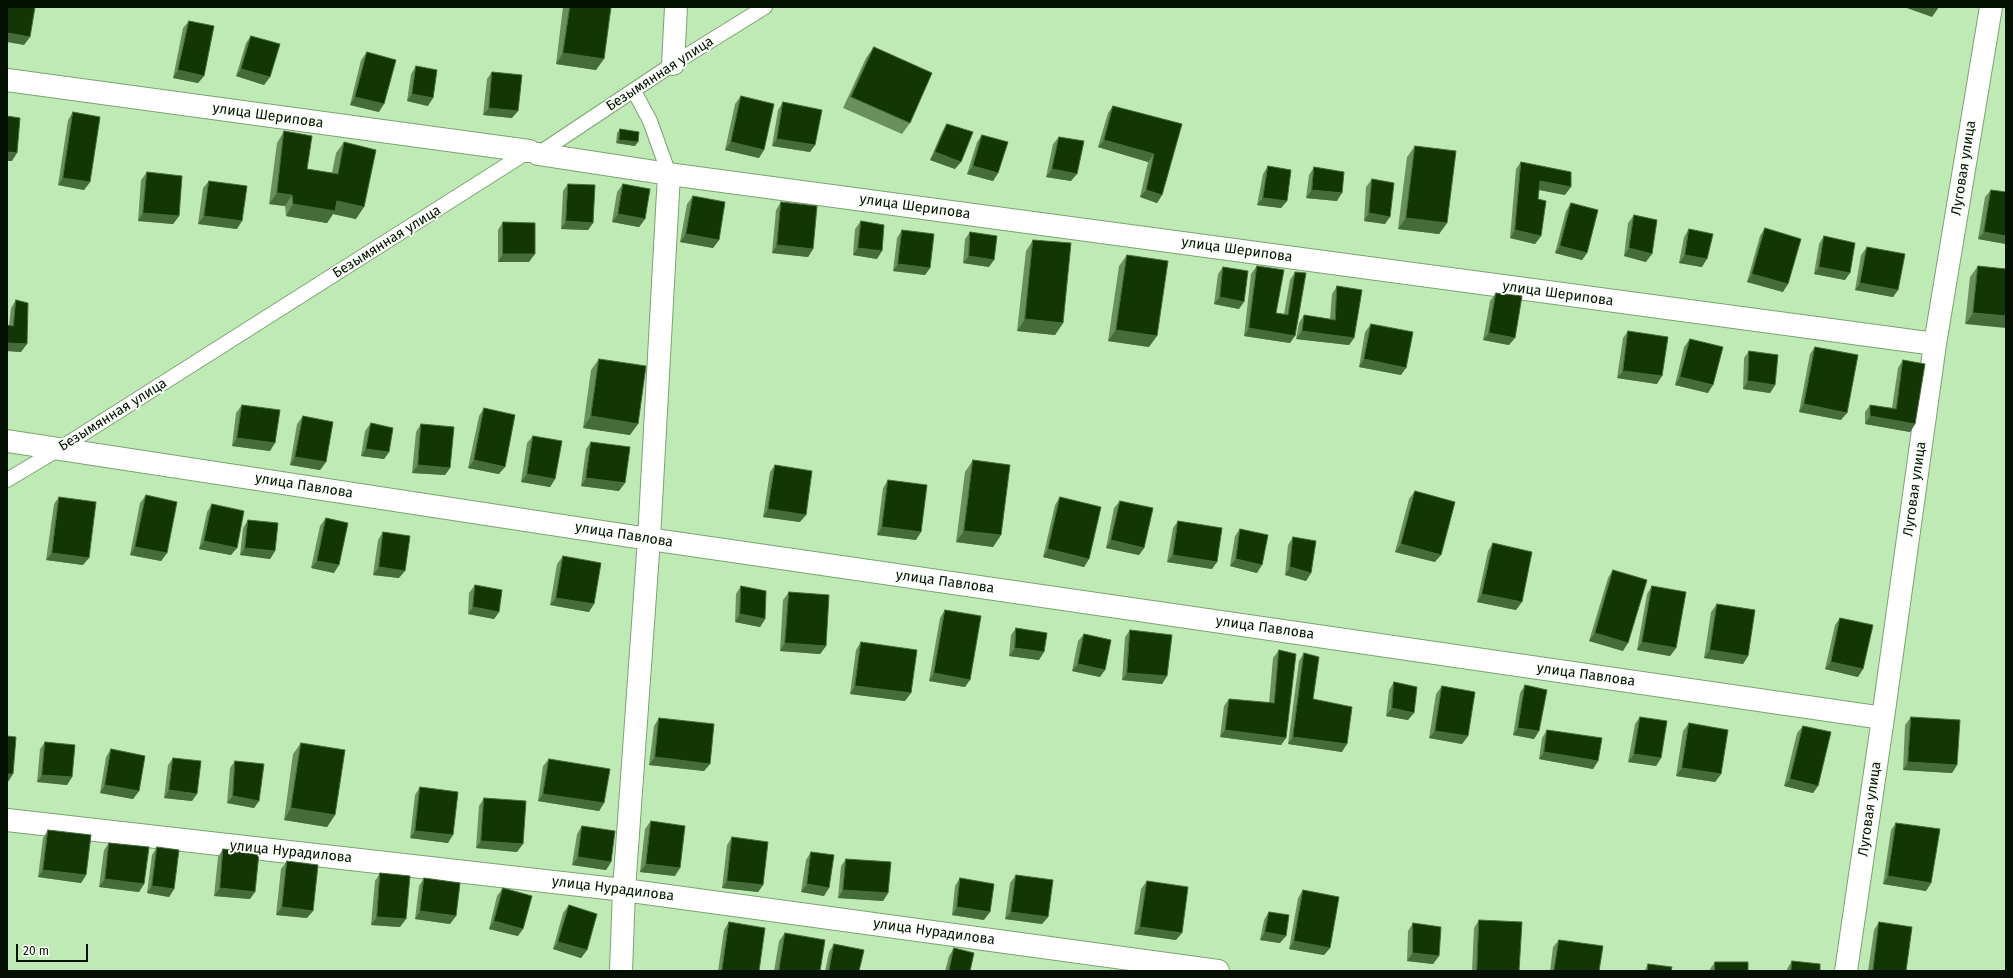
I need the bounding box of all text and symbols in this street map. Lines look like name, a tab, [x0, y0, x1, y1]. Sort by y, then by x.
street label: Безымянная улица	[603, 33, 717, 115]
street label: улица Шерипова	[211, 100, 325, 132]
street label: Луговая улица	[1948, 119, 1980, 217]
street label: улица Шерипова	[858, 191, 972, 223]
street label: Безымянная улица	[330, 202, 444, 282]
street label: улица Шерипова	[1180, 234, 1294, 266]
street label: улица Шерипова	[1501, 278, 1615, 310]
street label: Безымянная улица	[56, 375, 170, 455]
street label: Луговая улица	[1900, 440, 1930, 538]
street label: улица Павлова	[254, 470, 354, 502]
street label: улица Павлова	[574, 519, 674, 551]
street label: улица Павлова	[895, 567, 995, 597]
street label: улица Павлова	[1215, 613, 1315, 643]
street label: улица Павлова	[1536, 660, 1636, 690]
street label: Луговая улица	[1855, 760, 1885, 858]
street label: улица Нурадилова	[229, 837, 353, 867]
street label: улица Нурадилова	[551, 873, 675, 905]
street label: улица Нурадилова	[872, 915, 996, 949]
scale bar	[18, 936, 90, 962]
text: 20 m	[23, 944, 49, 958]

